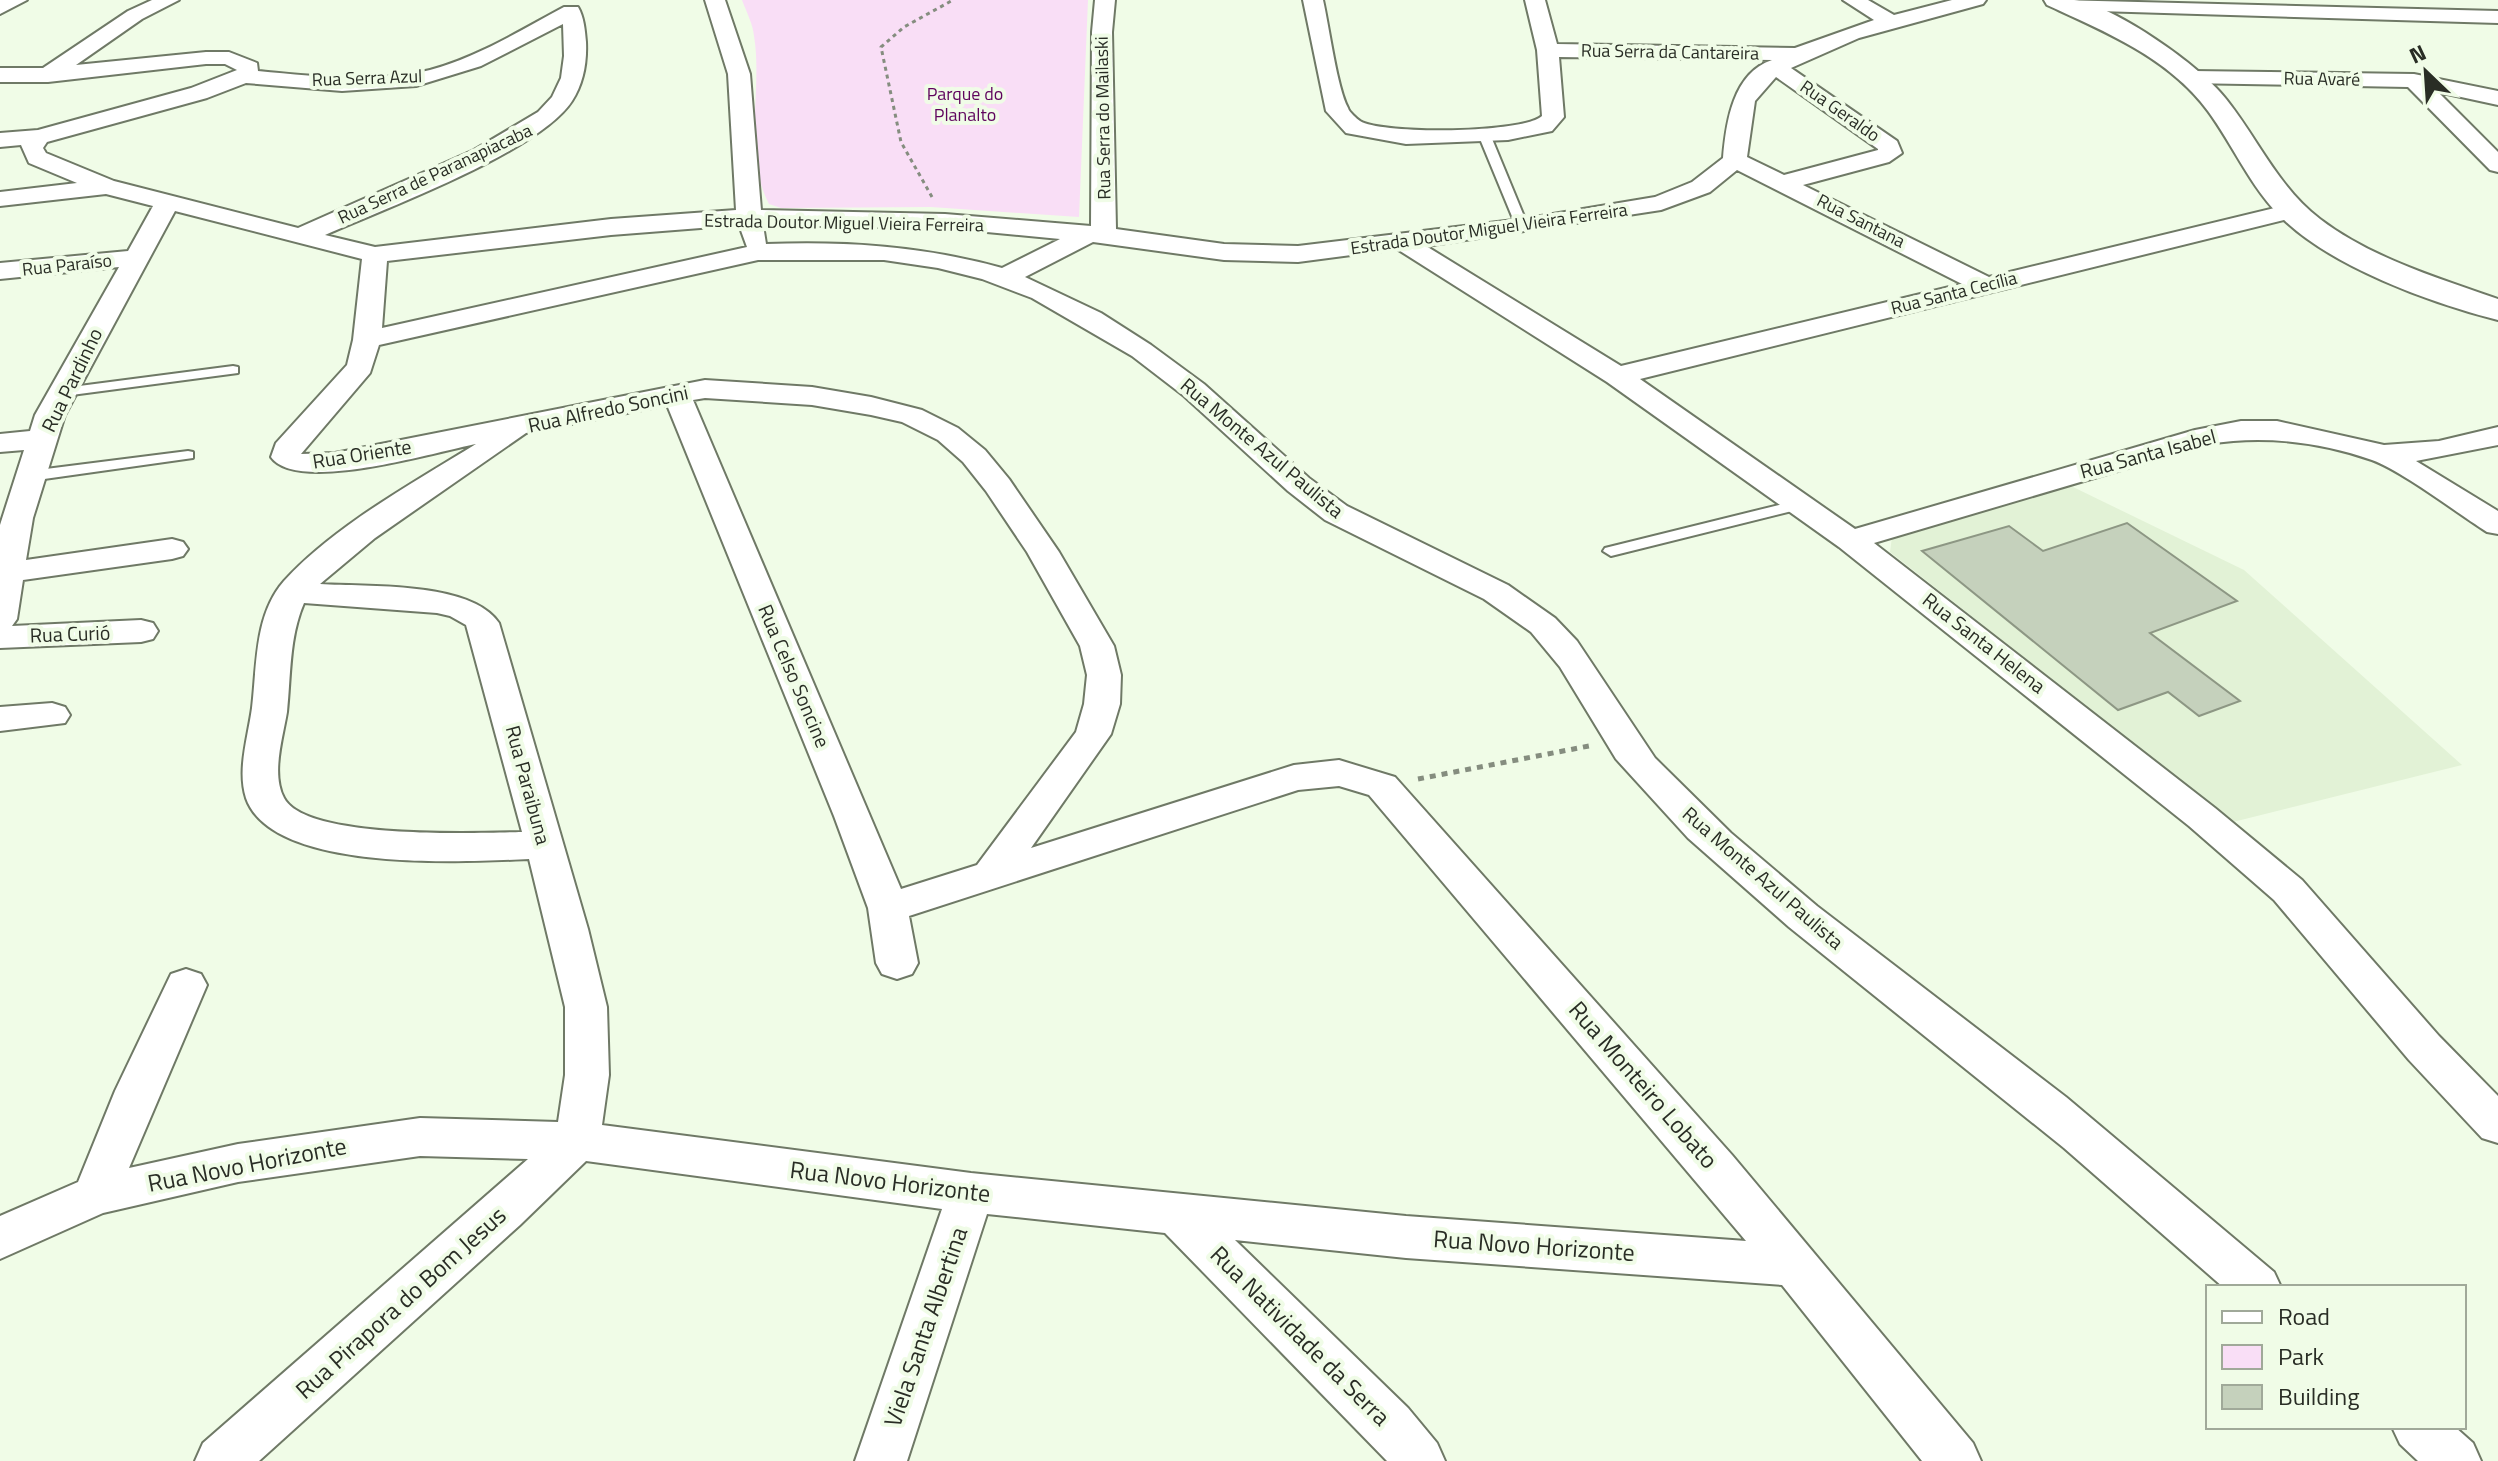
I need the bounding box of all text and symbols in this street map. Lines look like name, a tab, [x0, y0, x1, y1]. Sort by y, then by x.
north arrow	[2386, 32, 2466, 112]
text: N	[2403, 35, 2432, 73]
street label: Rua Serra do Mailaski	[1088, 36, 1117, 200]
street label: Rua Serra da Cantareira	[1581, 36, 1759, 67]
street label: Rua Serra Azul	[311, 62, 423, 93]
street label: Rua Avaré	[2283, 64, 2361, 93]
street label: Rua Geraldo	[1795, 73, 1886, 148]
park label: Parque do Planalto	[927, 80, 1003, 128]
street label: Rua Serra de Paranapiacaba	[333, 117, 536, 231]
street label: Rua Santana	[1812, 187, 1910, 254]
street label: Estrada Doutor Miguel Vieira Ferreira	[1349, 196, 1629, 261]
street label: Estrada Doutor Miguel Vieira Ferreira	[704, 207, 984, 238]
street label: Rua Paraíso	[21, 246, 113, 283]
street label: Rua Santa Cecília	[1888, 264, 2020, 321]
street label: Rua Pardinho	[33, 322, 110, 437]
street label: Rua Monte Azul Paulista	[1174, 370, 1351, 525]
street label: Rua Alfredo Soncini	[525, 376, 691, 441]
street label: Rua Santa Isabel	[2076, 420, 2219, 487]
street label: Rua Oriente	[310, 430, 414, 477]
street label: Rua Santa Helena	[1916, 584, 2053, 701]
street label: Rua Celso Soncine	[750, 599, 839, 752]
street label: Rua Curió	[29, 617, 111, 650]
street label: Rua Paraibuna	[498, 722, 559, 848]
street label: Rua Monte Azul Paulista	[1676, 799, 1851, 957]
street label: Rua Monteiro Lobato	[1561, 993, 1727, 1176]
street label: Rua Novo Horizonte	[144, 1127, 349, 1201]
street label: Rua Novo Horizonte	[788, 1151, 992, 1211]
street label: Rua Pirapora do Bom Jesus	[287, 1198, 514, 1407]
street label: Rua Novo Horizonte	[1432, 1220, 1636, 1270]
street label: Viela Santa Albertina	[874, 1222, 976, 1431]
street label: Rua Natividade da Serra	[1202, 1237, 1399, 1434]
legend	[2206, 1285, 2466, 1429]
text: Road	[2278, 1298, 2330, 1334]
text: Park	[2278, 1338, 2324, 1374]
text: Building	[2278, 1378, 2360, 1414]

